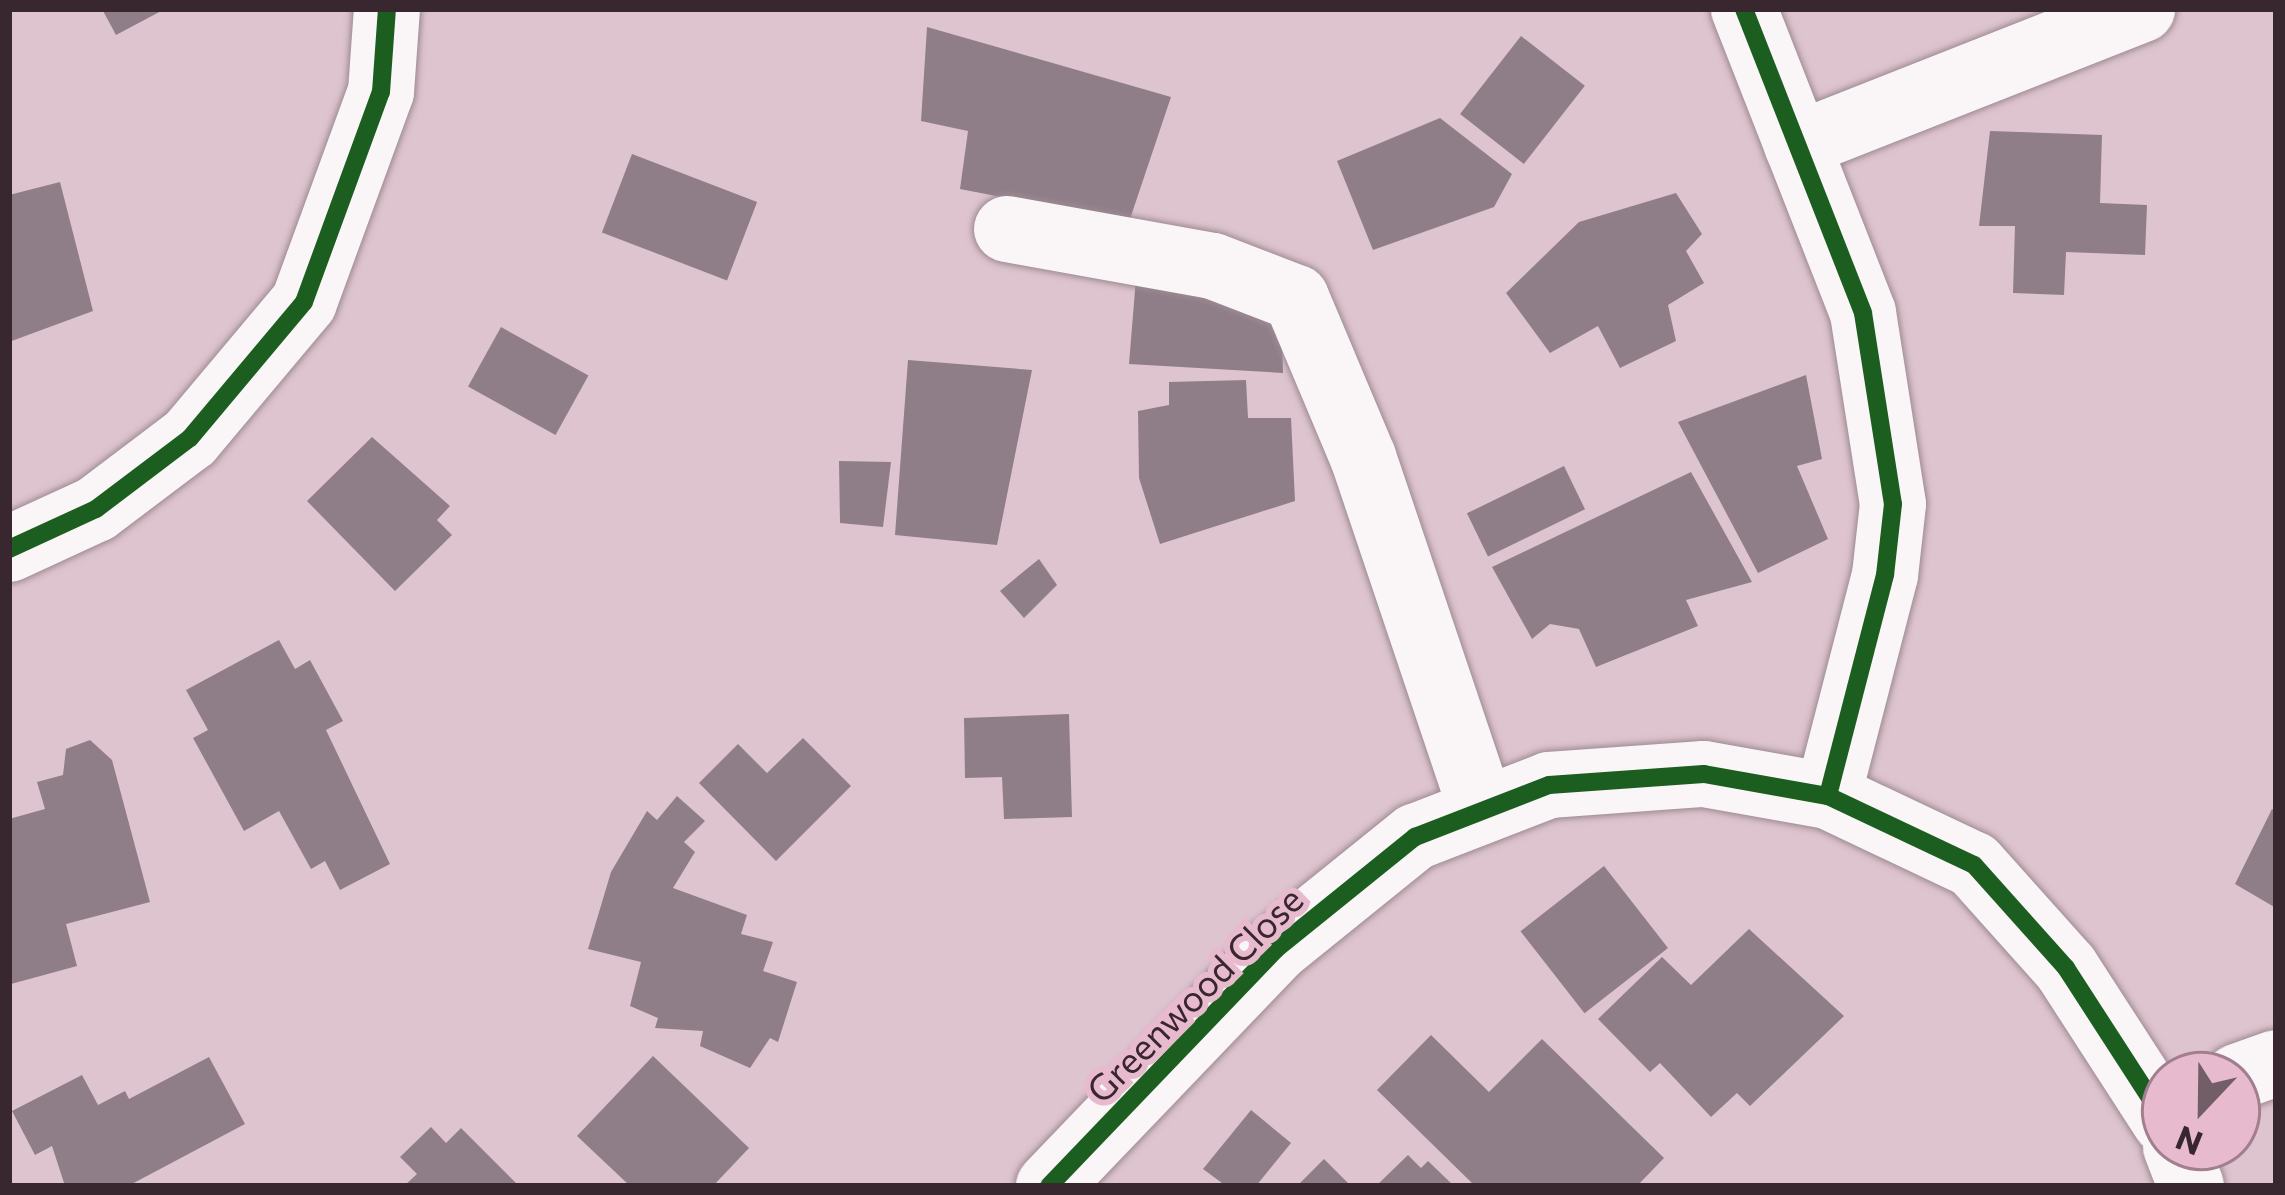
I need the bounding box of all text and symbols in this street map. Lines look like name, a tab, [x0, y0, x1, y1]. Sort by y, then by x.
street label: Greenwood Close	[1077, 877, 1311, 1111]
north arrow	[2141, 1051, 2261, 1171]
text: N	[2169, 1118, 2208, 1166]

